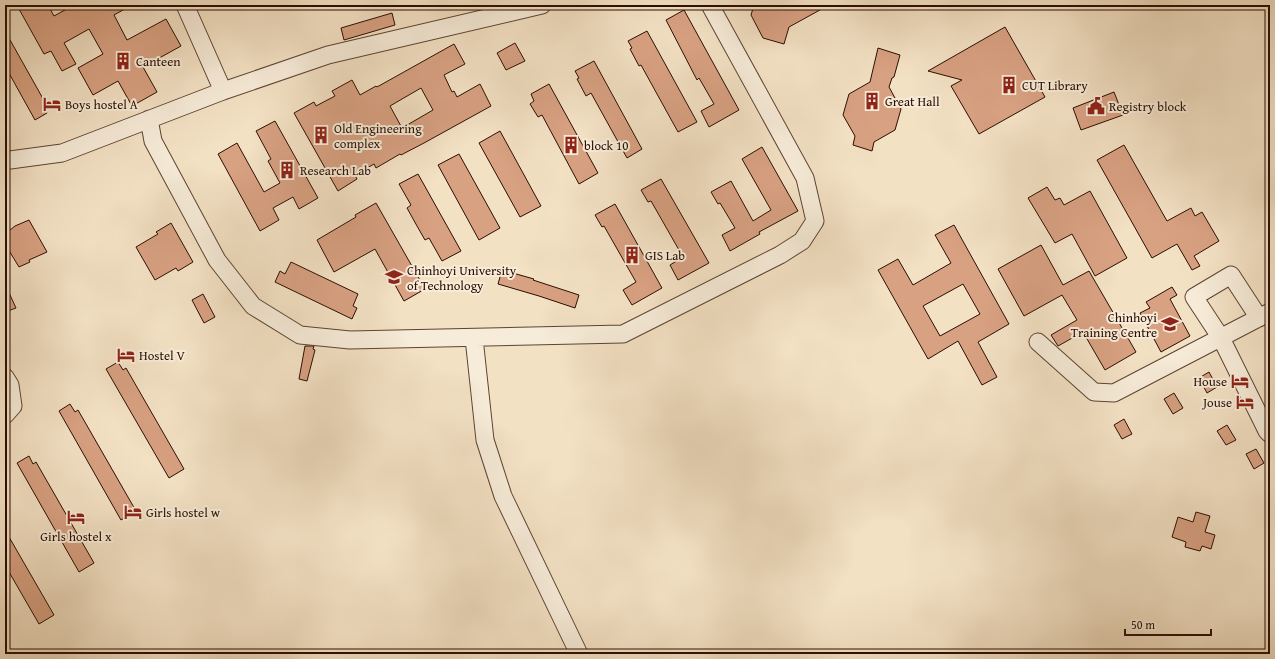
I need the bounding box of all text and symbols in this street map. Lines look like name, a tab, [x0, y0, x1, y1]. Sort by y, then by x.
building icon: Canteen	[113, 51, 133, 71]
place label: Canteen	[136, 52, 181, 71]
building icon: CUT Library	[999, 75, 1019, 95]
place label: CUT Library	[1022, 76, 1088, 95]
building icon: Great Hall	[862, 91, 882, 111]
place label: Great Hall	[885, 92, 940, 111]
hotel icon: Boys hostel A	[42, 94, 62, 114]
place label: Boys hostel A	[65, 95, 138, 114]
public building icon: Registry block	[1086, 96, 1106, 116]
place label: Registry block	[1109, 97, 1187, 116]
place label: Old Engineering complex	[334, 119, 422, 153]
building icon: Old Engineering complex	[311, 125, 331, 145]
building icon: block 10	[561, 135, 581, 155]
place label: block 10	[584, 136, 629, 155]
building icon: Research Lab	[277, 160, 297, 180]
place label: Research Lab	[300, 161, 371, 180]
building icon: GIS Lab	[622, 245, 642, 265]
place label: GIS Lab	[645, 246, 685, 265]
place label: Chinhoyi University of Technology	[407, 261, 517, 295]
school or university icon: Chinhoyi University of Technology	[384, 267, 404, 287]
place label: Chinhoyi Training Centre	[1071, 308, 1157, 342]
school or university icon: Chinhoyi Training Centre	[1160, 314, 1180, 334]
hotel icon: Hostel V	[116, 345, 136, 365]
place label: Hostel V	[139, 346, 186, 365]
hotel icon: House	[1230, 371, 1250, 391]
place label: House	[1193, 372, 1227, 391]
hotel icon: Jouse	[1235, 392, 1255, 412]
place label: Jouse	[1201, 393, 1232, 412]
hotel icon: Girls hostel w	[123, 502, 143, 522]
place label: Girls hostel w	[146, 503, 221, 522]
hotel icon: Girls hostel x	[66, 507, 86, 527]
place label: Girls hostel x	[40, 527, 112, 546]
scale bar	[1125, 611, 1211, 637]
text: 50 m	[1131, 616, 1155, 633]

